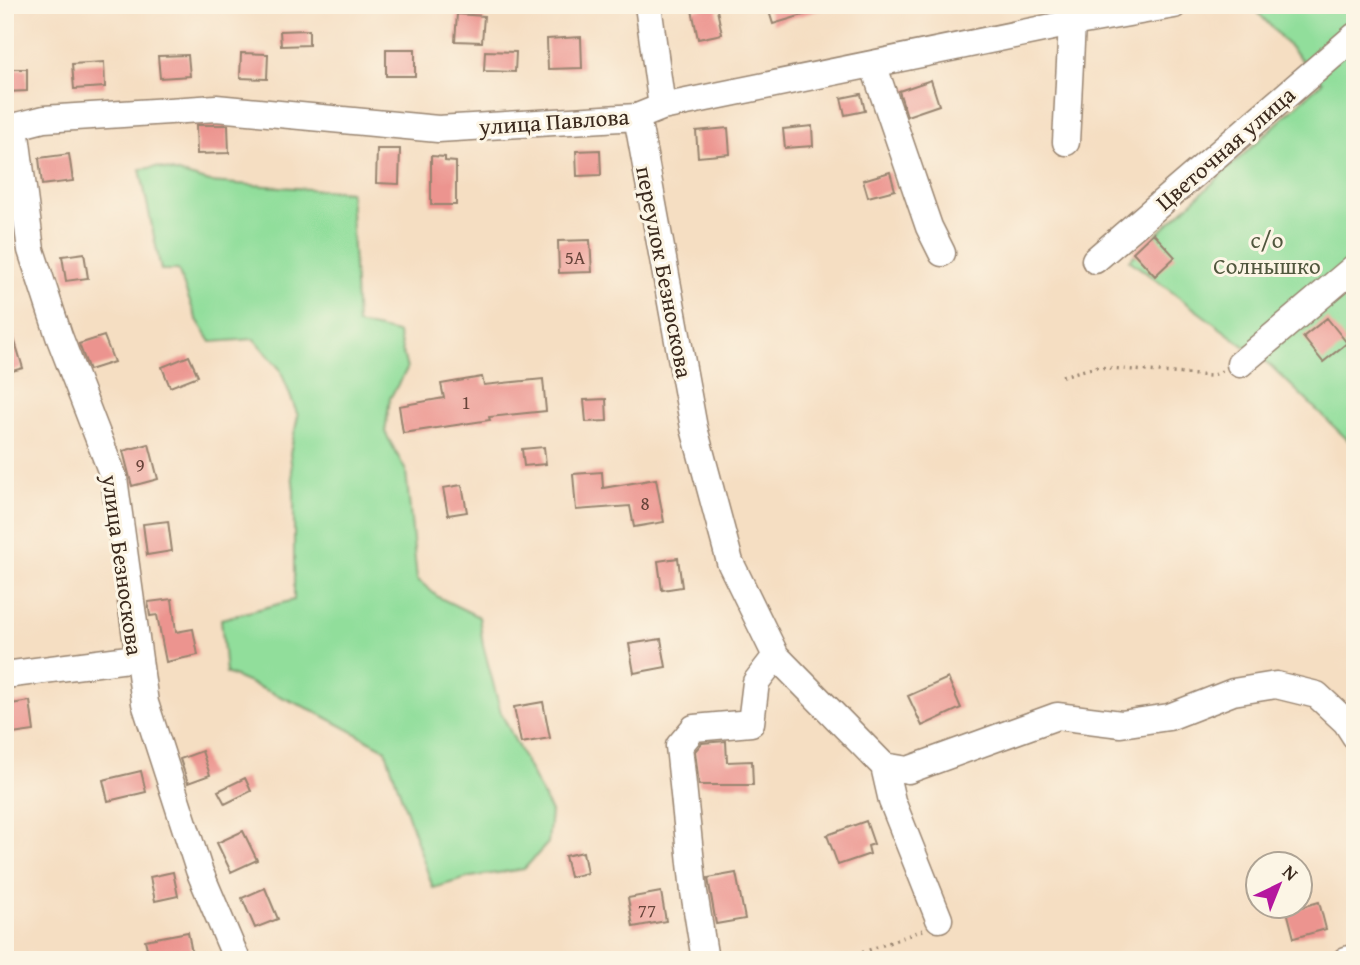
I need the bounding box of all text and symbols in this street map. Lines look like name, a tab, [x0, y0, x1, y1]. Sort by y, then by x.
street label: Цветочная улица	[1148, 78, 1302, 218]
street label: улица Павлова	[477, 99, 630, 143]
street label: переулок Безноскова	[628, 163, 702, 381]
park label: с/о Солнышко	[1213, 223, 1321, 282]
house number: 5А	[565, 243, 586, 271]
house number: 1	[461, 388, 471, 416]
house number: 9	[135, 451, 145, 479]
street label: улица Безноскова	[94, 472, 152, 658]
house number: 8	[640, 489, 650, 517]
north arrow	[1244, 850, 1314, 920]
text: N	[1276, 858, 1305, 887]
house number: 77	[638, 896, 656, 924]

